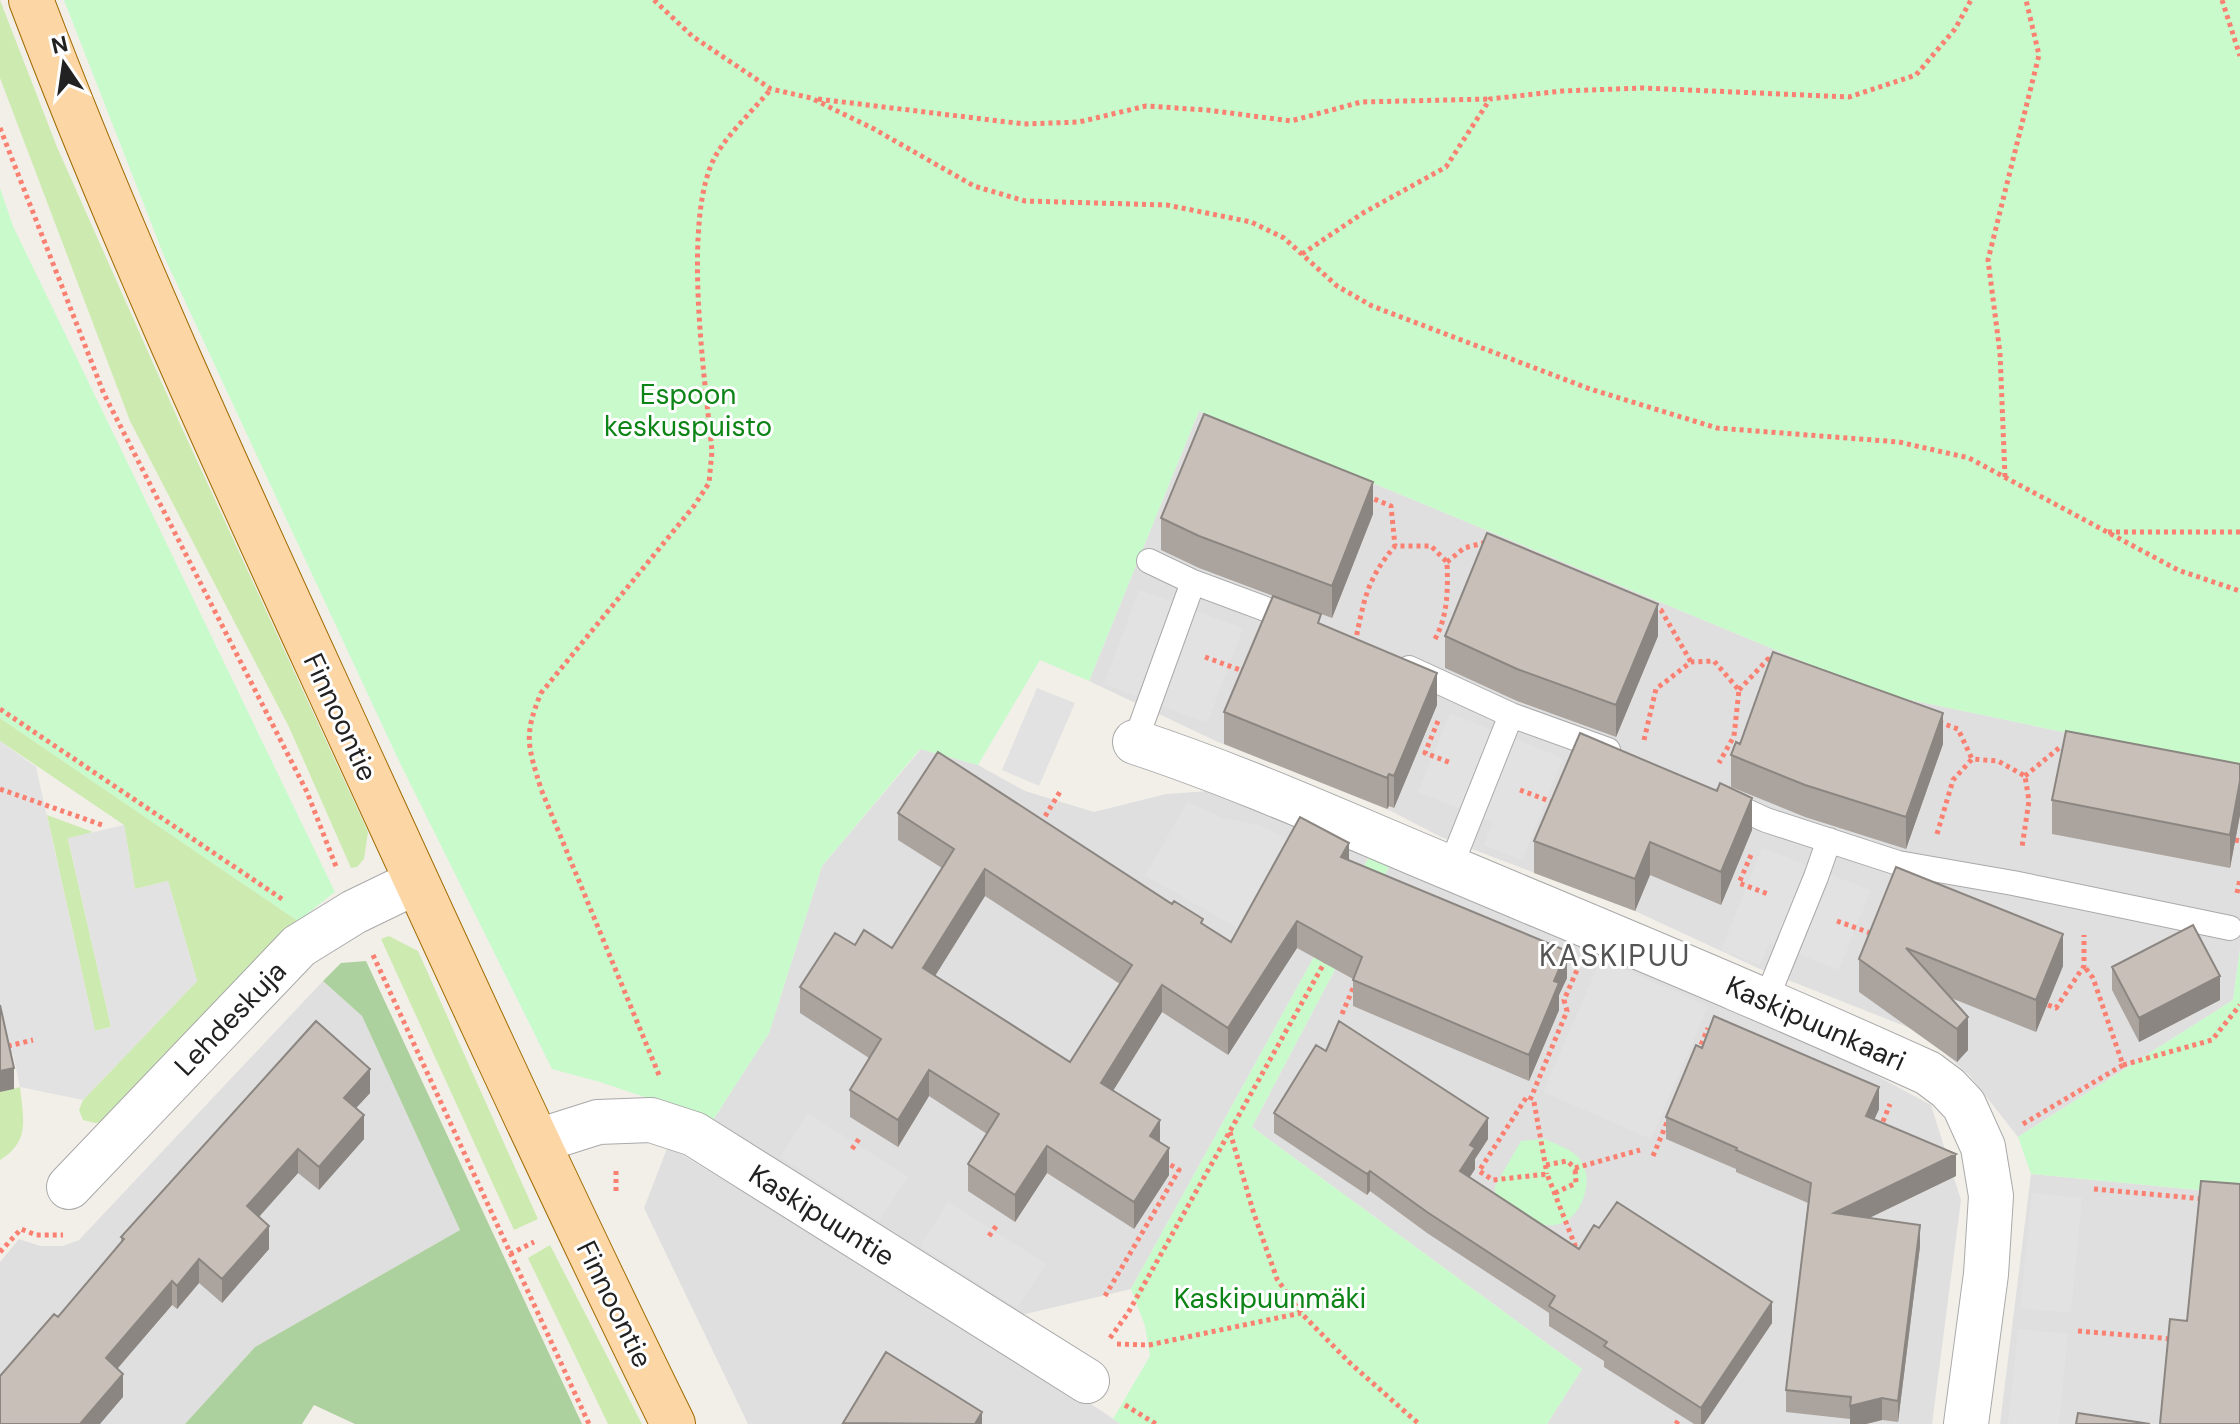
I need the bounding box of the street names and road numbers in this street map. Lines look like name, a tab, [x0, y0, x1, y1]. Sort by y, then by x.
street label: Finnoontie	[295, 647, 386, 787]
street label: Lehdeskuja	[166, 953, 294, 1084]
street label: Kaskipuunkaari	[1720, 967, 1912, 1080]
street label: Kaskipuuntie	[742, 1156, 902, 1275]
street label: Finnoontie	[568, 1235, 661, 1374]

